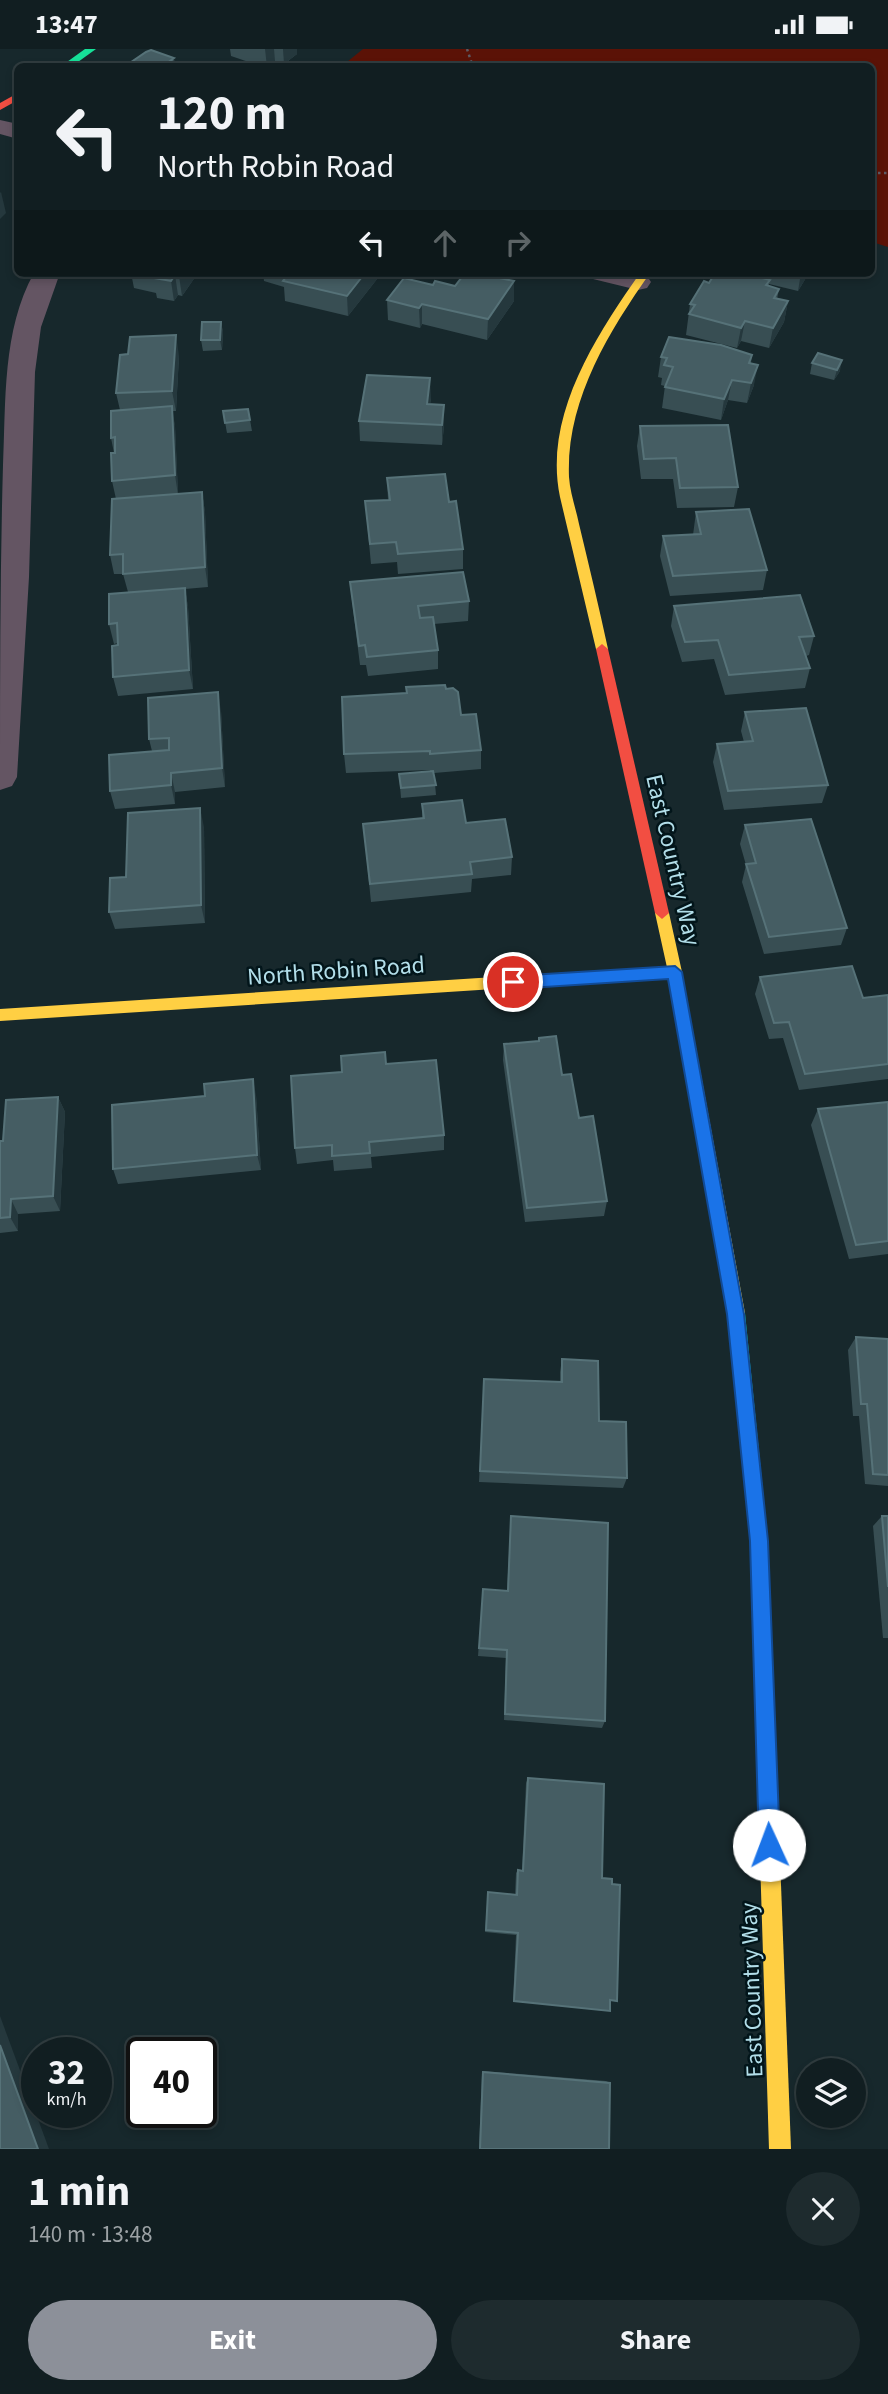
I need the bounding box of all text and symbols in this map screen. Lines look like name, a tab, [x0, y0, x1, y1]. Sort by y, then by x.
text: 13:47	[35, 6, 98, 43]
text: 120 m	[157, 79, 286, 149]
icon: left	[42, 91, 133, 182]
text: North Robin Road	[157, 144, 394, 190]
icon: left	[353, 224, 391, 262]
icon: ahead	[426, 224, 464, 262]
icon: right	[499, 224, 537, 262]
street label: East Country Way	[636, 771, 710, 949]
street label: North Robin Road	[246, 947, 426, 995]
pin	[483, 952, 543, 1012]
icon: arrive	[494, 963, 532, 1001]
position arrow	[732, 1808, 806, 1882]
street label: East Country Way	[731, 1902, 773, 2078]
speed limit sign: 40	[126, 2037, 217, 2128]
text: 32	[48, 2048, 85, 2098]
map controls	[796, 2058, 866, 2128]
button: layers	[796, 2058, 866, 2128]
text: km/h	[47, 2087, 86, 2112]
text: 1 min	[28, 2162, 130, 2222]
button: close	[786, 2172, 860, 2246]
text: 140 m · 13:48	[28, 2218, 152, 2251]
button: Exit	[28, 2300, 437, 2380]
button: Share	[451, 2300, 860, 2380]

